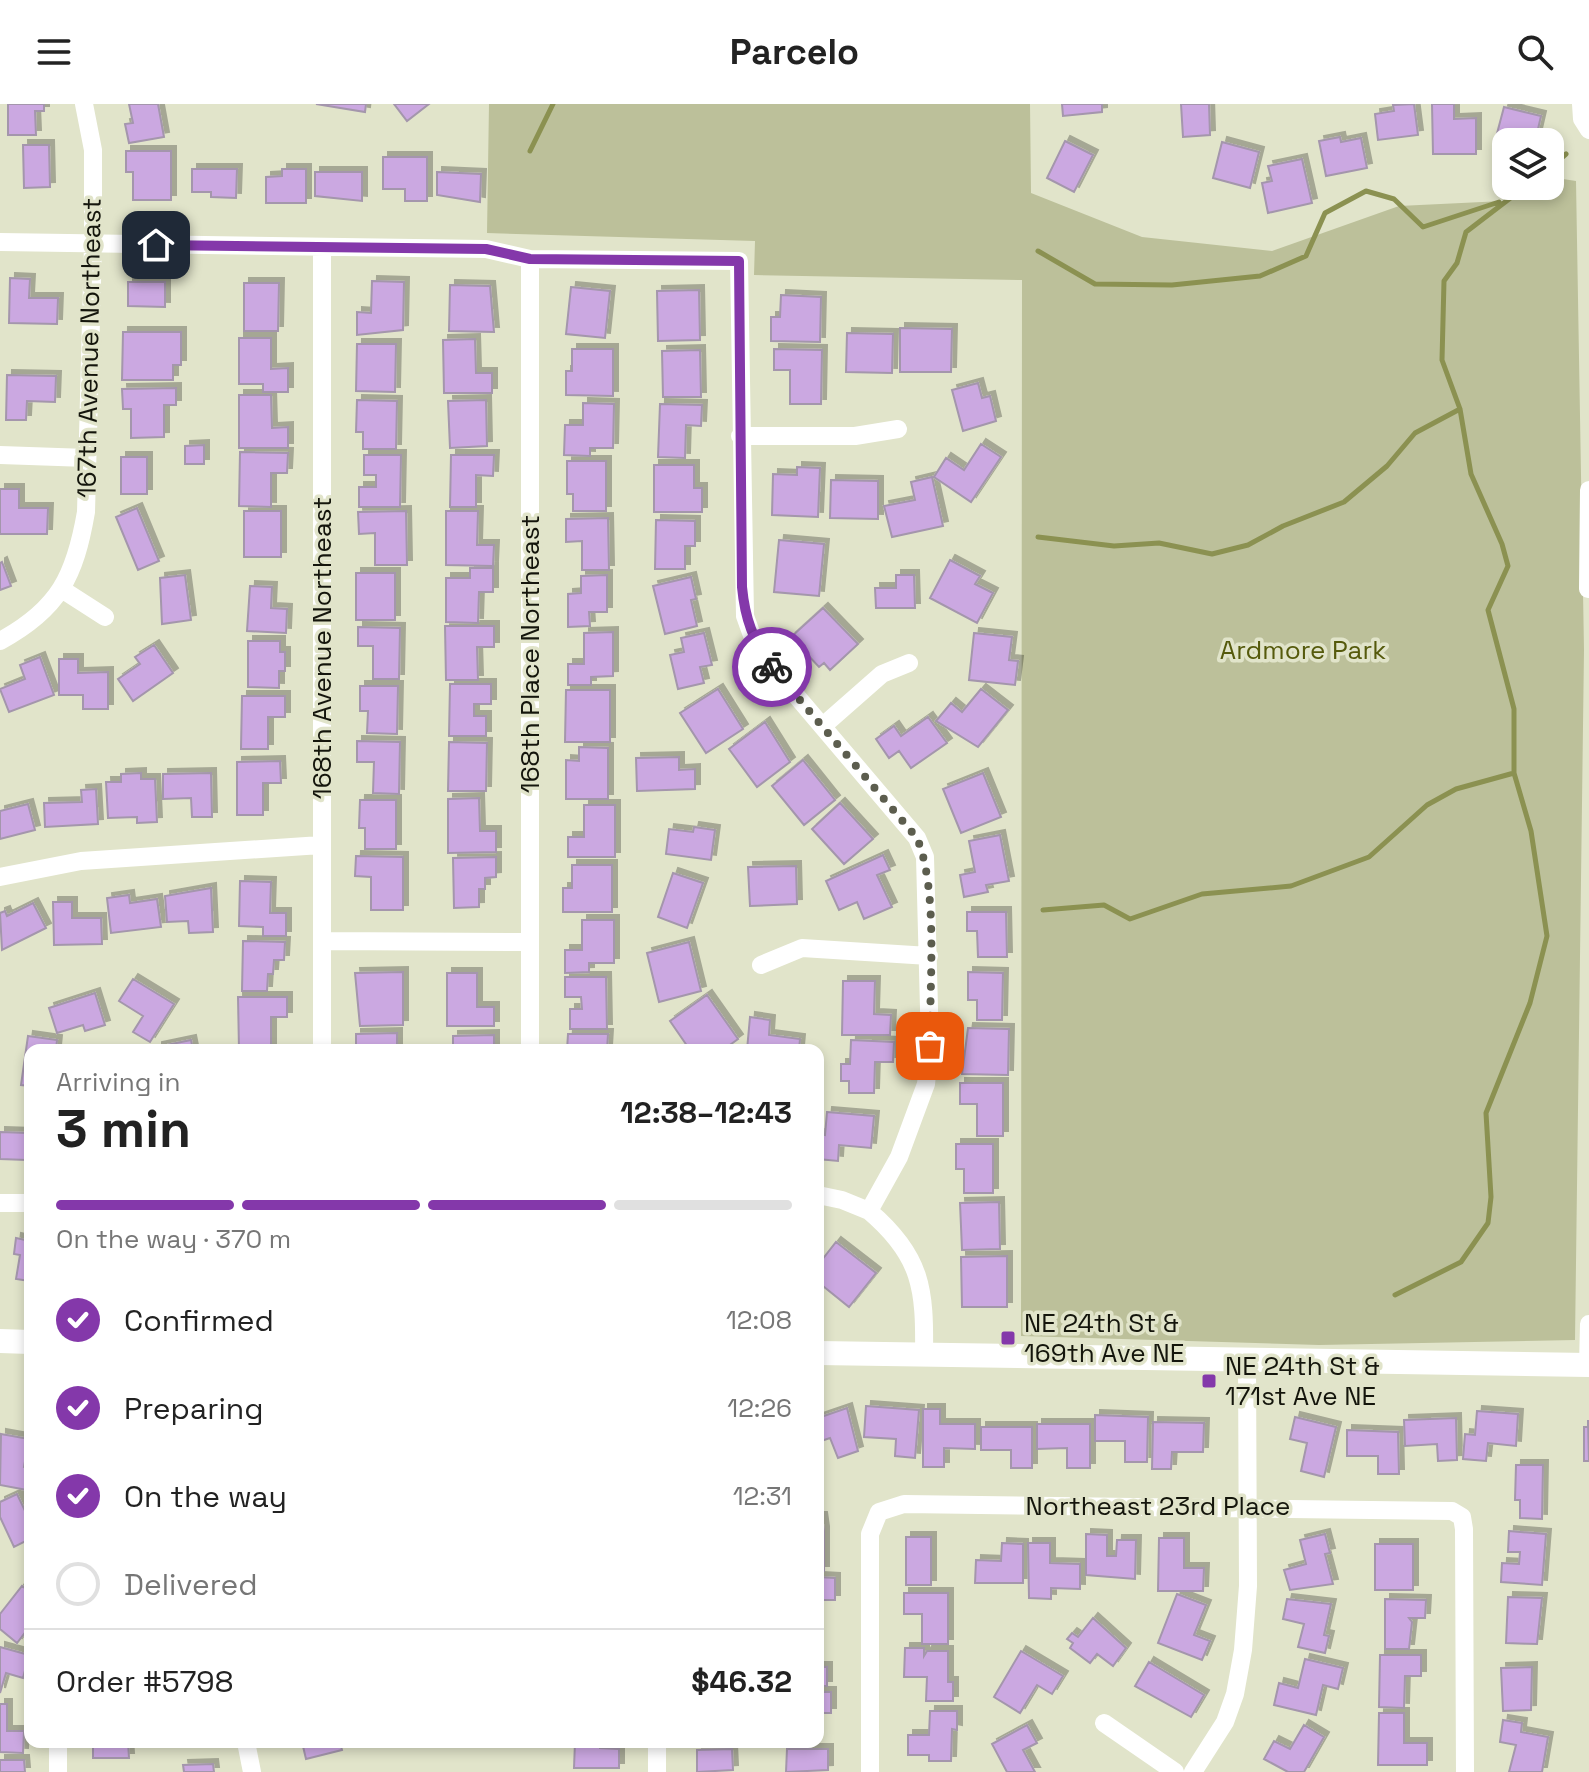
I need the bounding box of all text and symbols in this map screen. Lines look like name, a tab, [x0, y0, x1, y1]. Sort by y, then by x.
text: Parcelo	[730, 29, 859, 75]
icon: menu	[32, 30, 76, 74]
icon: search	[1513, 30, 1557, 74]
map controls	[1492, 128, 1564, 200]
button: layers	[1492, 128, 1564, 200]
street label: 167th Avenue Northeast	[69, 197, 109, 499]
pin	[122, 211, 190, 279]
icon: home	[134, 223, 178, 267]
street label: 168th Avenue Northeast	[305, 497, 339, 799]
street label: 168th Place Northeast	[513, 515, 547, 793]
courier	[732, 627, 812, 707]
park label: Ardmore Park	[1220, 633, 1386, 667]
icon: bike	[750, 645, 794, 689]
pin	[896, 1012, 964, 1080]
icon: bag	[908, 1024, 952, 1068]
text: Arriving in	[56, 1065, 180, 1099]
text: 12:38–12:43	[620, 1093, 792, 1132]
text: 3 min	[56, 1096, 191, 1162]
text: On the way · 370 m	[56, 1222, 291, 1256]
icon: check	[56, 1298, 100, 1342]
text: Confirmed	[124, 1301, 274, 1340]
text: 12:08	[726, 1303, 792, 1337]
place label: NE 24th St & 169th Ave NE	[1024, 1306, 1184, 1370]
marker: NE 24th St & 169th Ave NE	[999, 1329, 1017, 1347]
place label: NE 24th St & 171st Ave NE	[1225, 1349, 1380, 1413]
marker: NE 24th St & 171st Ave NE	[1200, 1372, 1218, 1390]
icon: check	[56, 1386, 100, 1430]
text: Preparing	[124, 1389, 263, 1428]
text: 12:26	[727, 1391, 792, 1425]
icon: check	[56, 1474, 100, 1518]
text: On the way	[124, 1477, 287, 1516]
text: 12:31	[733, 1479, 792, 1513]
street label: Northeast 23rd Place	[1026, 1489, 1290, 1523]
text: Delivered	[124, 1565, 258, 1604]
text: Order #5798	[56, 1662, 233, 1701]
text: $46.32	[691, 1662, 792, 1701]

